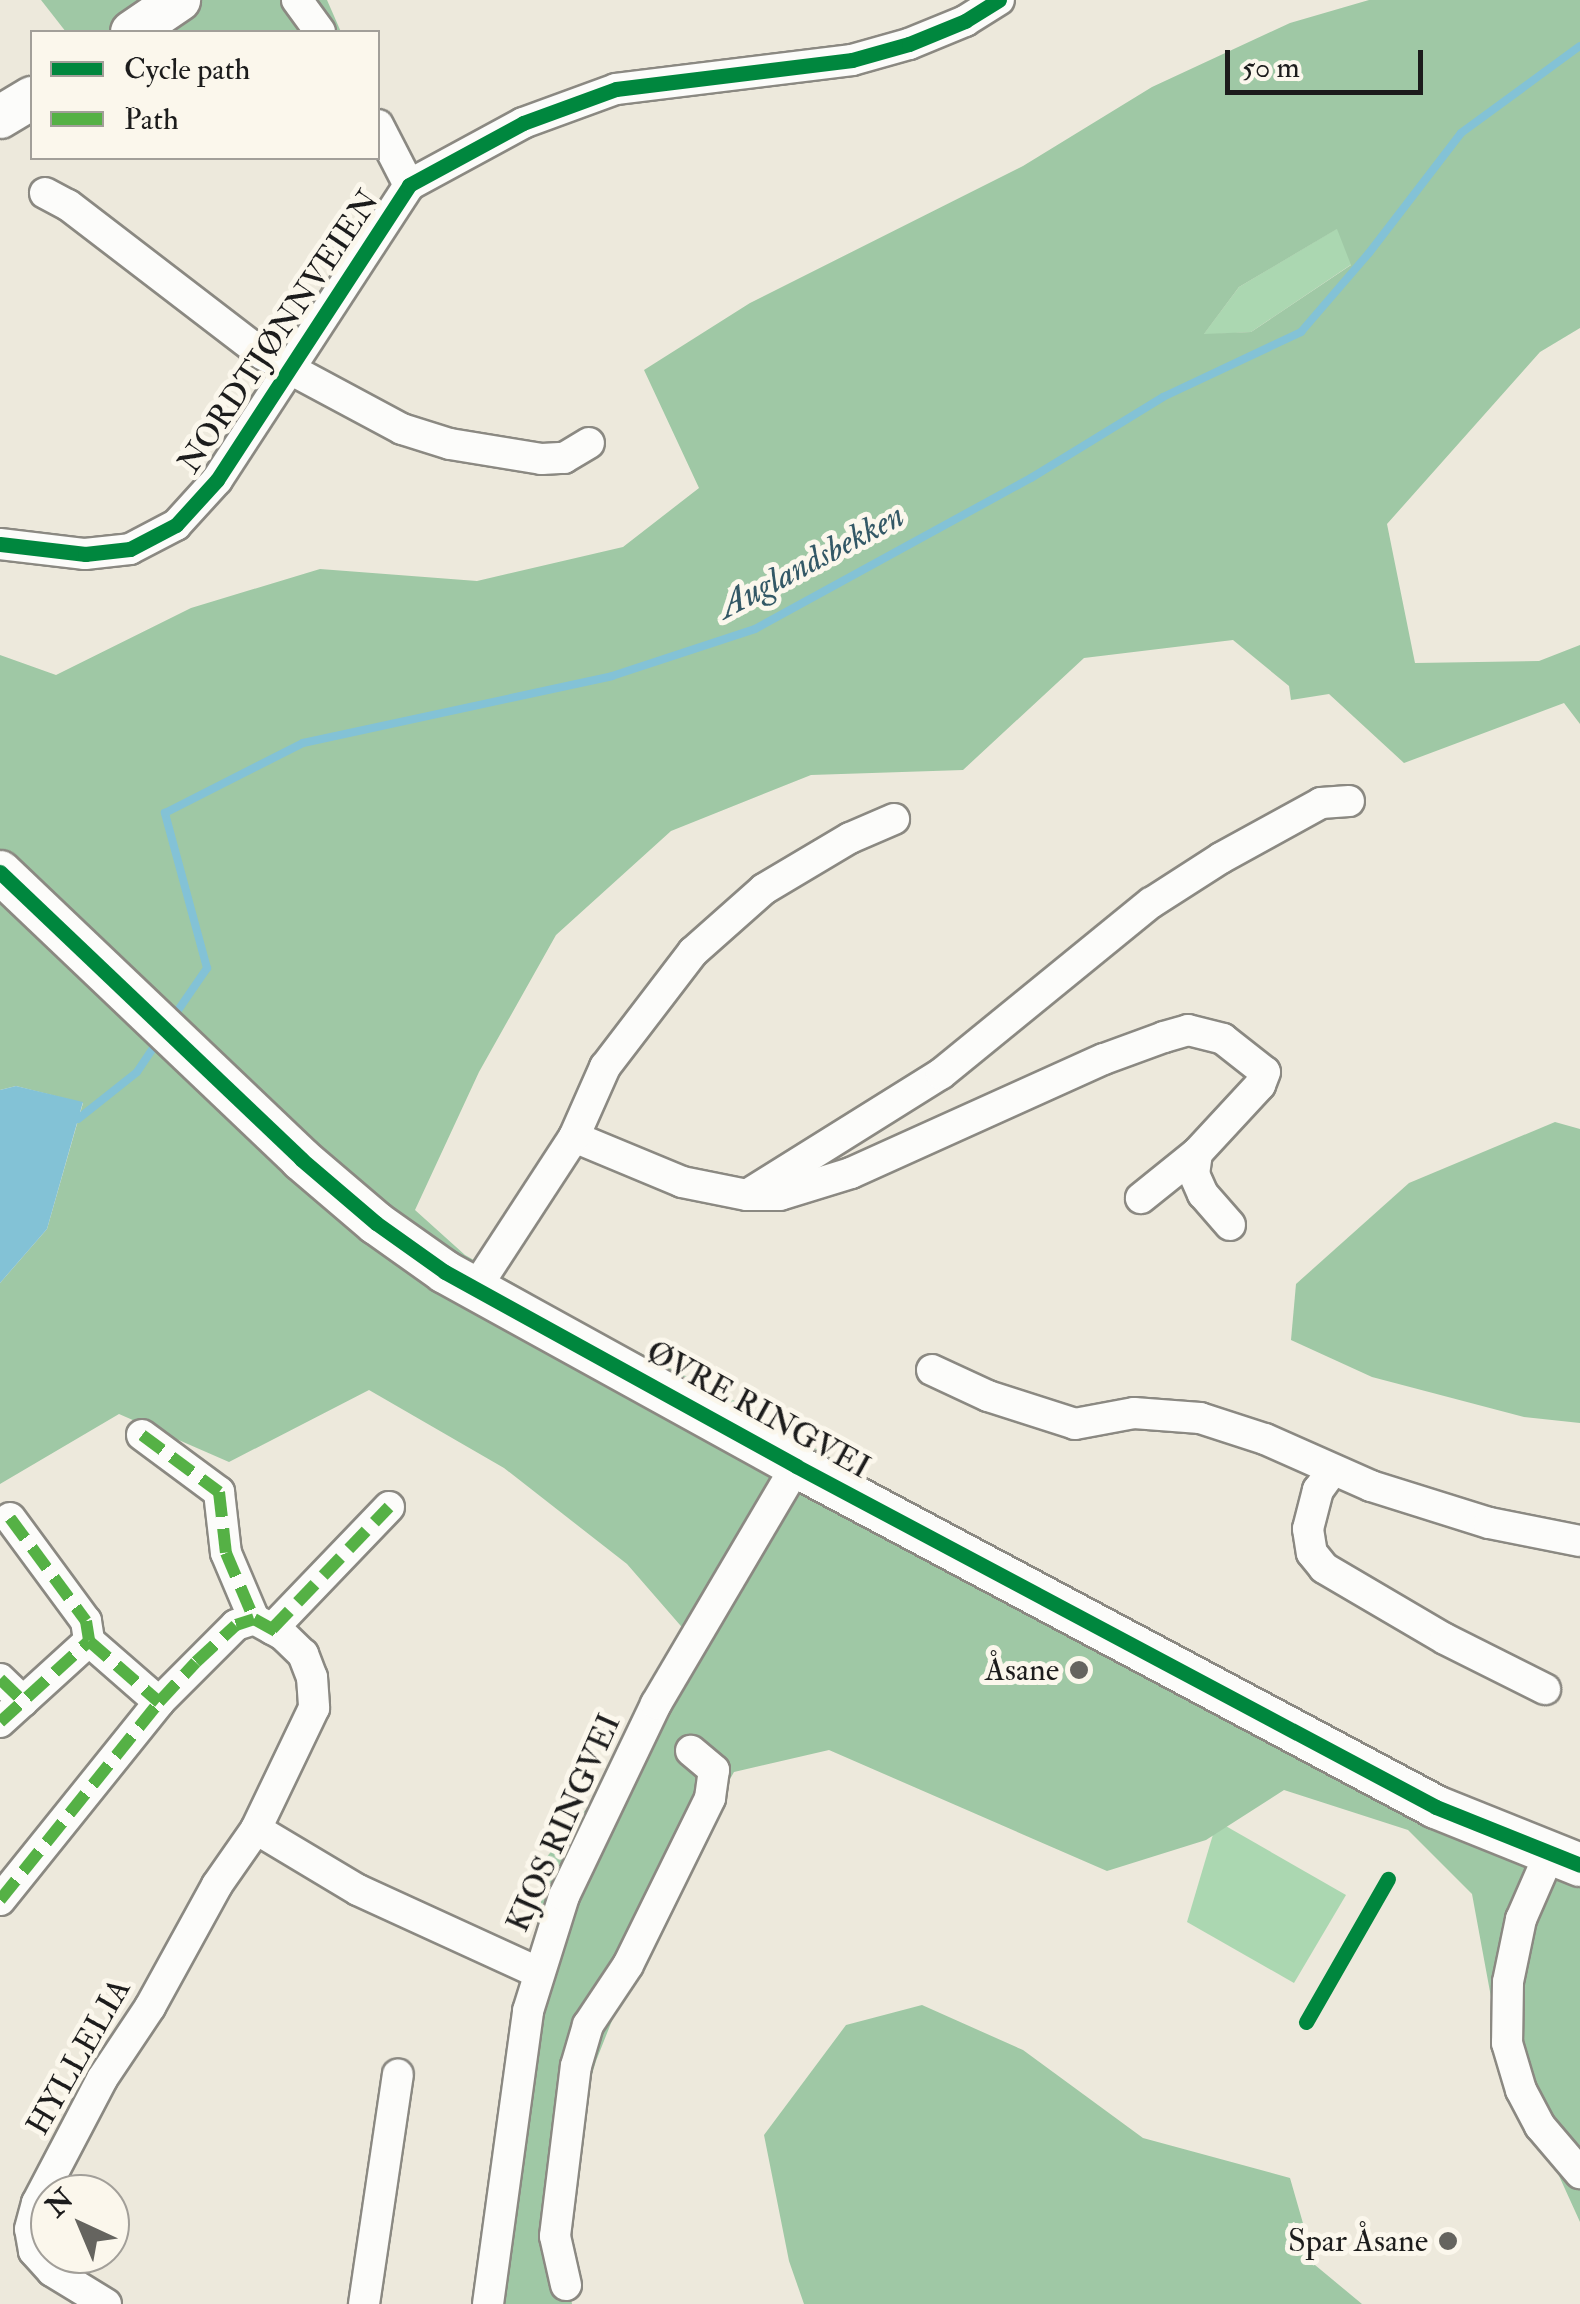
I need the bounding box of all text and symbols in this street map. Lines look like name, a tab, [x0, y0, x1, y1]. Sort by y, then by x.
legend	[30, 30, 380, 160]
scale bar	[1230, 30, 1428, 92]
text: 50 m	[1242, 49, 1300, 86]
text: Cycle path	[124, 51, 250, 88]
text: Path	[124, 101, 179, 138]
street label: NORDTJØNNVEIEN	[170, 183, 388, 481]
water label: Auglandsbekken	[711, 494, 911, 628]
street label: ØVRE RINGVEI	[640, 1333, 876, 1487]
place label: Åsane	[985, 1651, 1059, 1689]
marker: Åsane	[1068, 1659, 1090, 1681]
street label: KJOS RINGVEI	[499, 1708, 629, 1938]
street label: HYLLELIA	[19, 1972, 139, 2142]
north arrow	[30, 2174, 130, 2274]
text: N	[39, 2182, 81, 2225]
place label: Spar Åsane	[1288, 2222, 1428, 2260]
marker: Spar Åsane	[1437, 2230, 1459, 2252]

